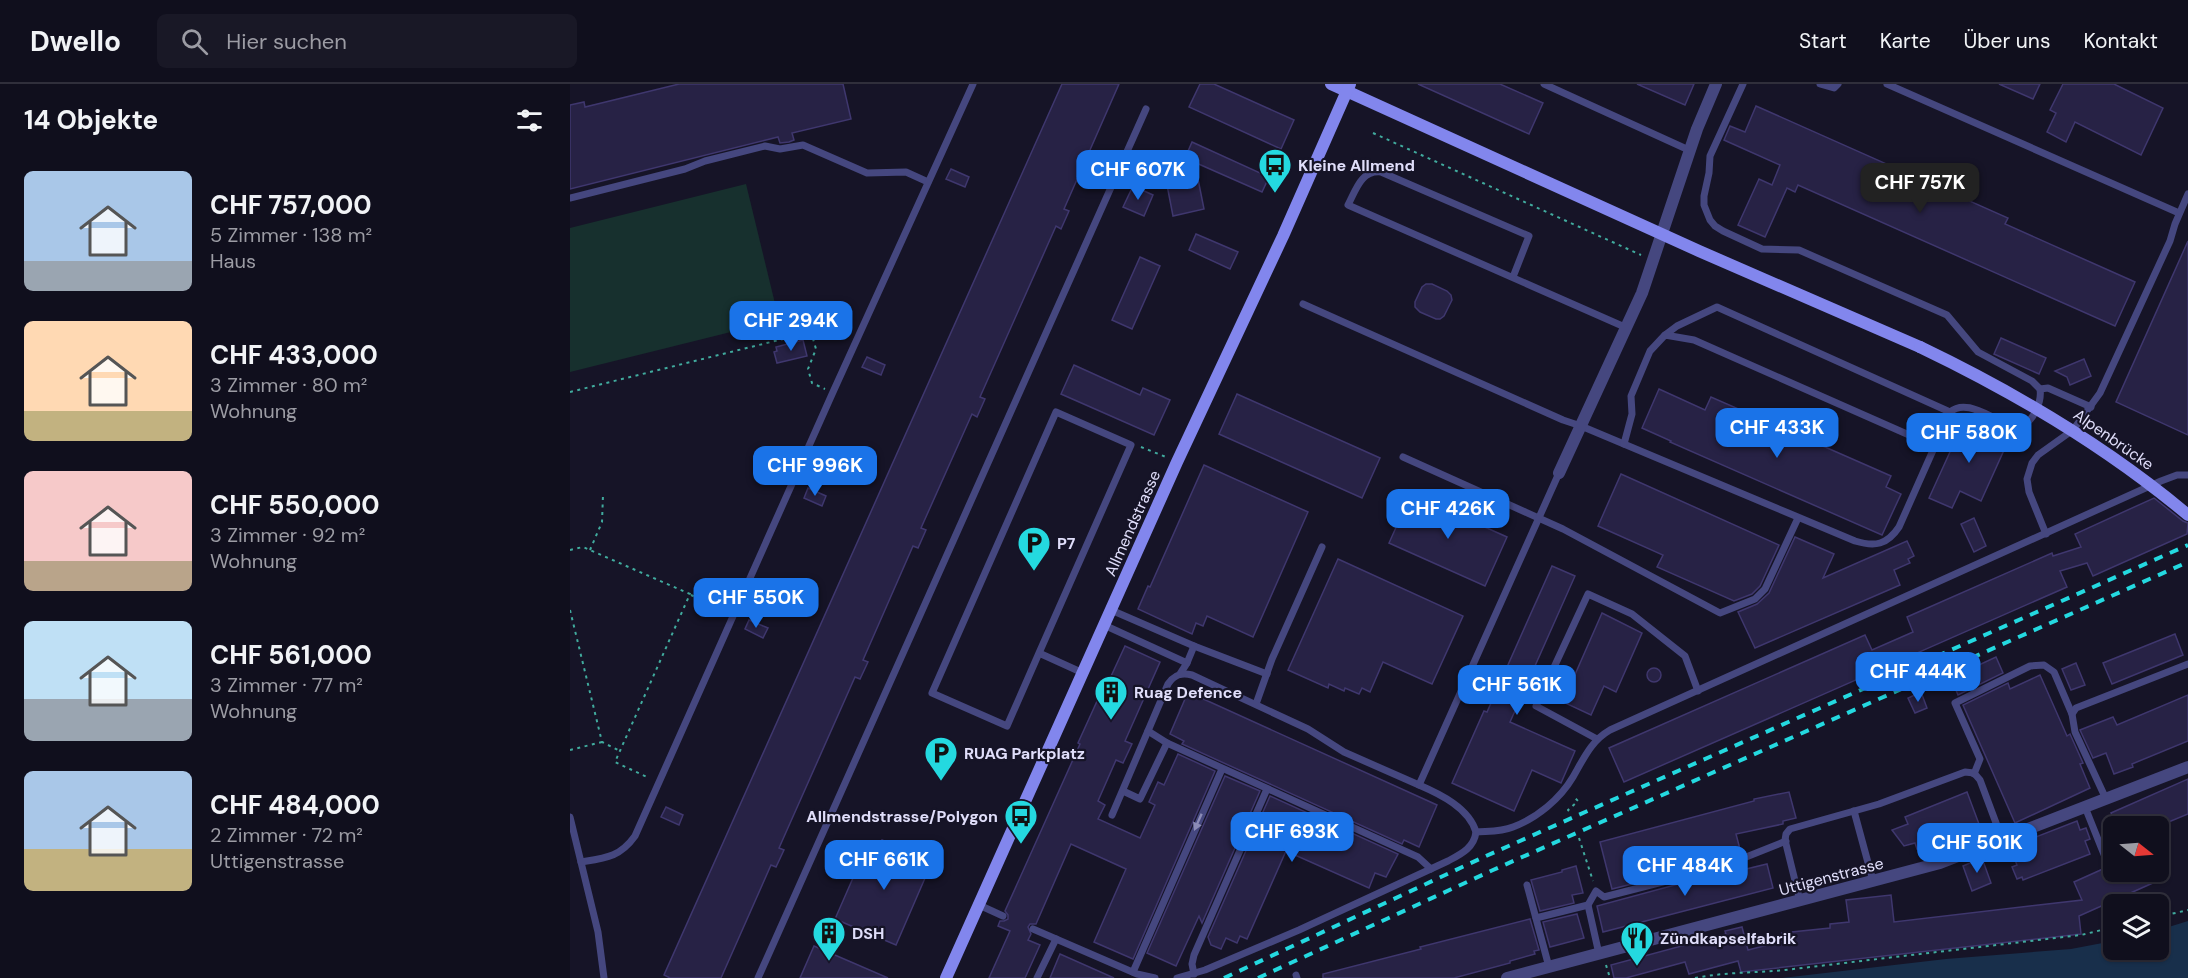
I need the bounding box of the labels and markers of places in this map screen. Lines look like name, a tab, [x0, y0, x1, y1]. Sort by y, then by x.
bus stop icon: Kleine Allmend	[1257, 147, 1293, 194]
pin: CHF 607K	[1076, 150, 1200, 201]
place label: Kleine Allmend	[1298, 155, 1415, 176]
pin: CHF 757K	[1858, 163, 1982, 214]
pin: CHF 294K	[729, 301, 853, 352]
pin: CHF 433K	[1715, 408, 1839, 459]
pin: CHF 580K	[1907, 413, 2031, 464]
pin: CHF 996K	[753, 446, 877, 497]
pin: CHF 426K	[1386, 489, 1510, 540]
parking icon: P7	[1016, 525, 1052, 572]
place label: P7	[1057, 533, 1076, 554]
pin: CHF 550K	[694, 578, 818, 629]
pin: CHF 444K	[1856, 652, 1980, 703]
pin: CHF 561K	[1455, 665, 1579, 716]
building icon: Ruag Defence	[1093, 674, 1129, 721]
place label: Ruag Defence	[1134, 682, 1242, 703]
parking icon: RUAG Parkplatz	[923, 735, 959, 782]
place label: RUAG Parkplatz	[964, 743, 1085, 764]
bus stop icon: Allmendstrasse/Polygon	[1003, 798, 1039, 845]
place label: Allmendstrasse/Polygon	[806, 806, 998, 827]
pin: CHF 693K	[1230, 812, 1354, 863]
pin: CHF 501K	[1915, 823, 2039, 874]
pin: CHF 661K	[822, 840, 946, 891]
pin: CHF 484K	[1623, 846, 1747, 897]
building icon: DSH	[811, 915, 847, 962]
restaurant icon: Zündkapselfabrik	[1619, 920, 1655, 967]
place label: DSH	[852, 923, 884, 944]
place label: Zündkapselfabrik	[1660, 928, 1797, 949]

